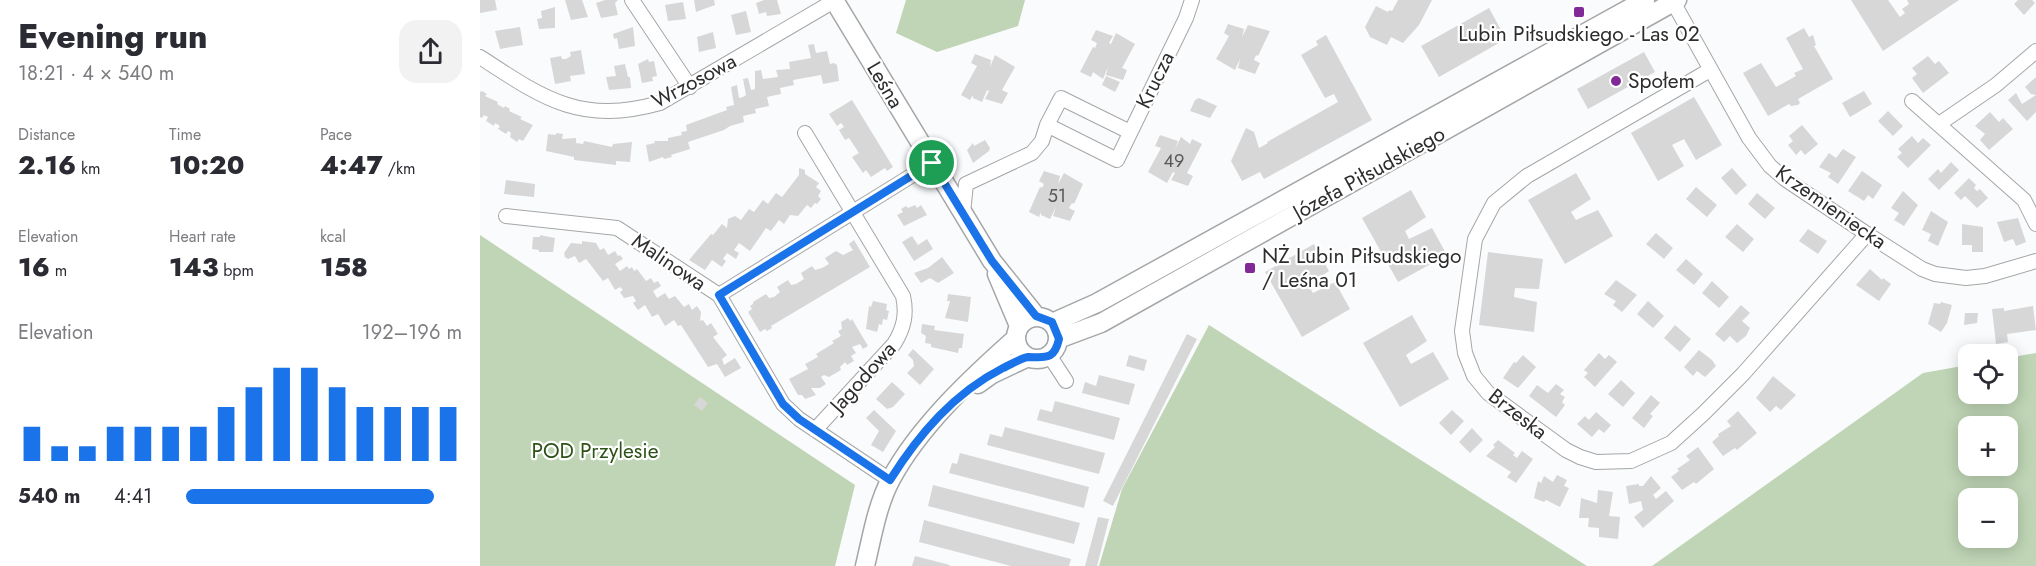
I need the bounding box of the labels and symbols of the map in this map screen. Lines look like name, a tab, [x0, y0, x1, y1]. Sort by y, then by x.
marker: Lubin Piłsudskiego - Las 02	[1572, 5, 1586, 19]
place label: Lubin Piłsudskiego - Las 02	[1458, 19, 1700, 49]
street label: Wrzosowa	[646, 46, 742, 116]
street label: Krucza	[1128, 47, 1182, 113]
street label: Leśna	[859, 56, 911, 114]
place label: Społem	[1628, 66, 1695, 96]
marker: Społem	[1609, 74, 1623, 88]
street label: Józefa Piłsudskiego	[1285, 119, 1450, 229]
pin	[906, 137, 957, 188]
house number: 49	[1164, 148, 1184, 174]
street label: Krzemieniecka	[1769, 158, 1893, 256]
house number: 51	[1048, 183, 1066, 209]
street label: Malinowa	[626, 226, 712, 298]
place label: NŻ Lubin Piłsudskiego / Leśna 01	[1262, 241, 1462, 295]
marker: NŻ Lubin Piłsudskiego / Leśna 01	[1243, 261, 1257, 275]
street label: Jagodowa	[821, 335, 903, 421]
street label: Brzeska	[1482, 381, 1554, 447]
park label: POD Przylesie	[531, 436, 659, 466]

